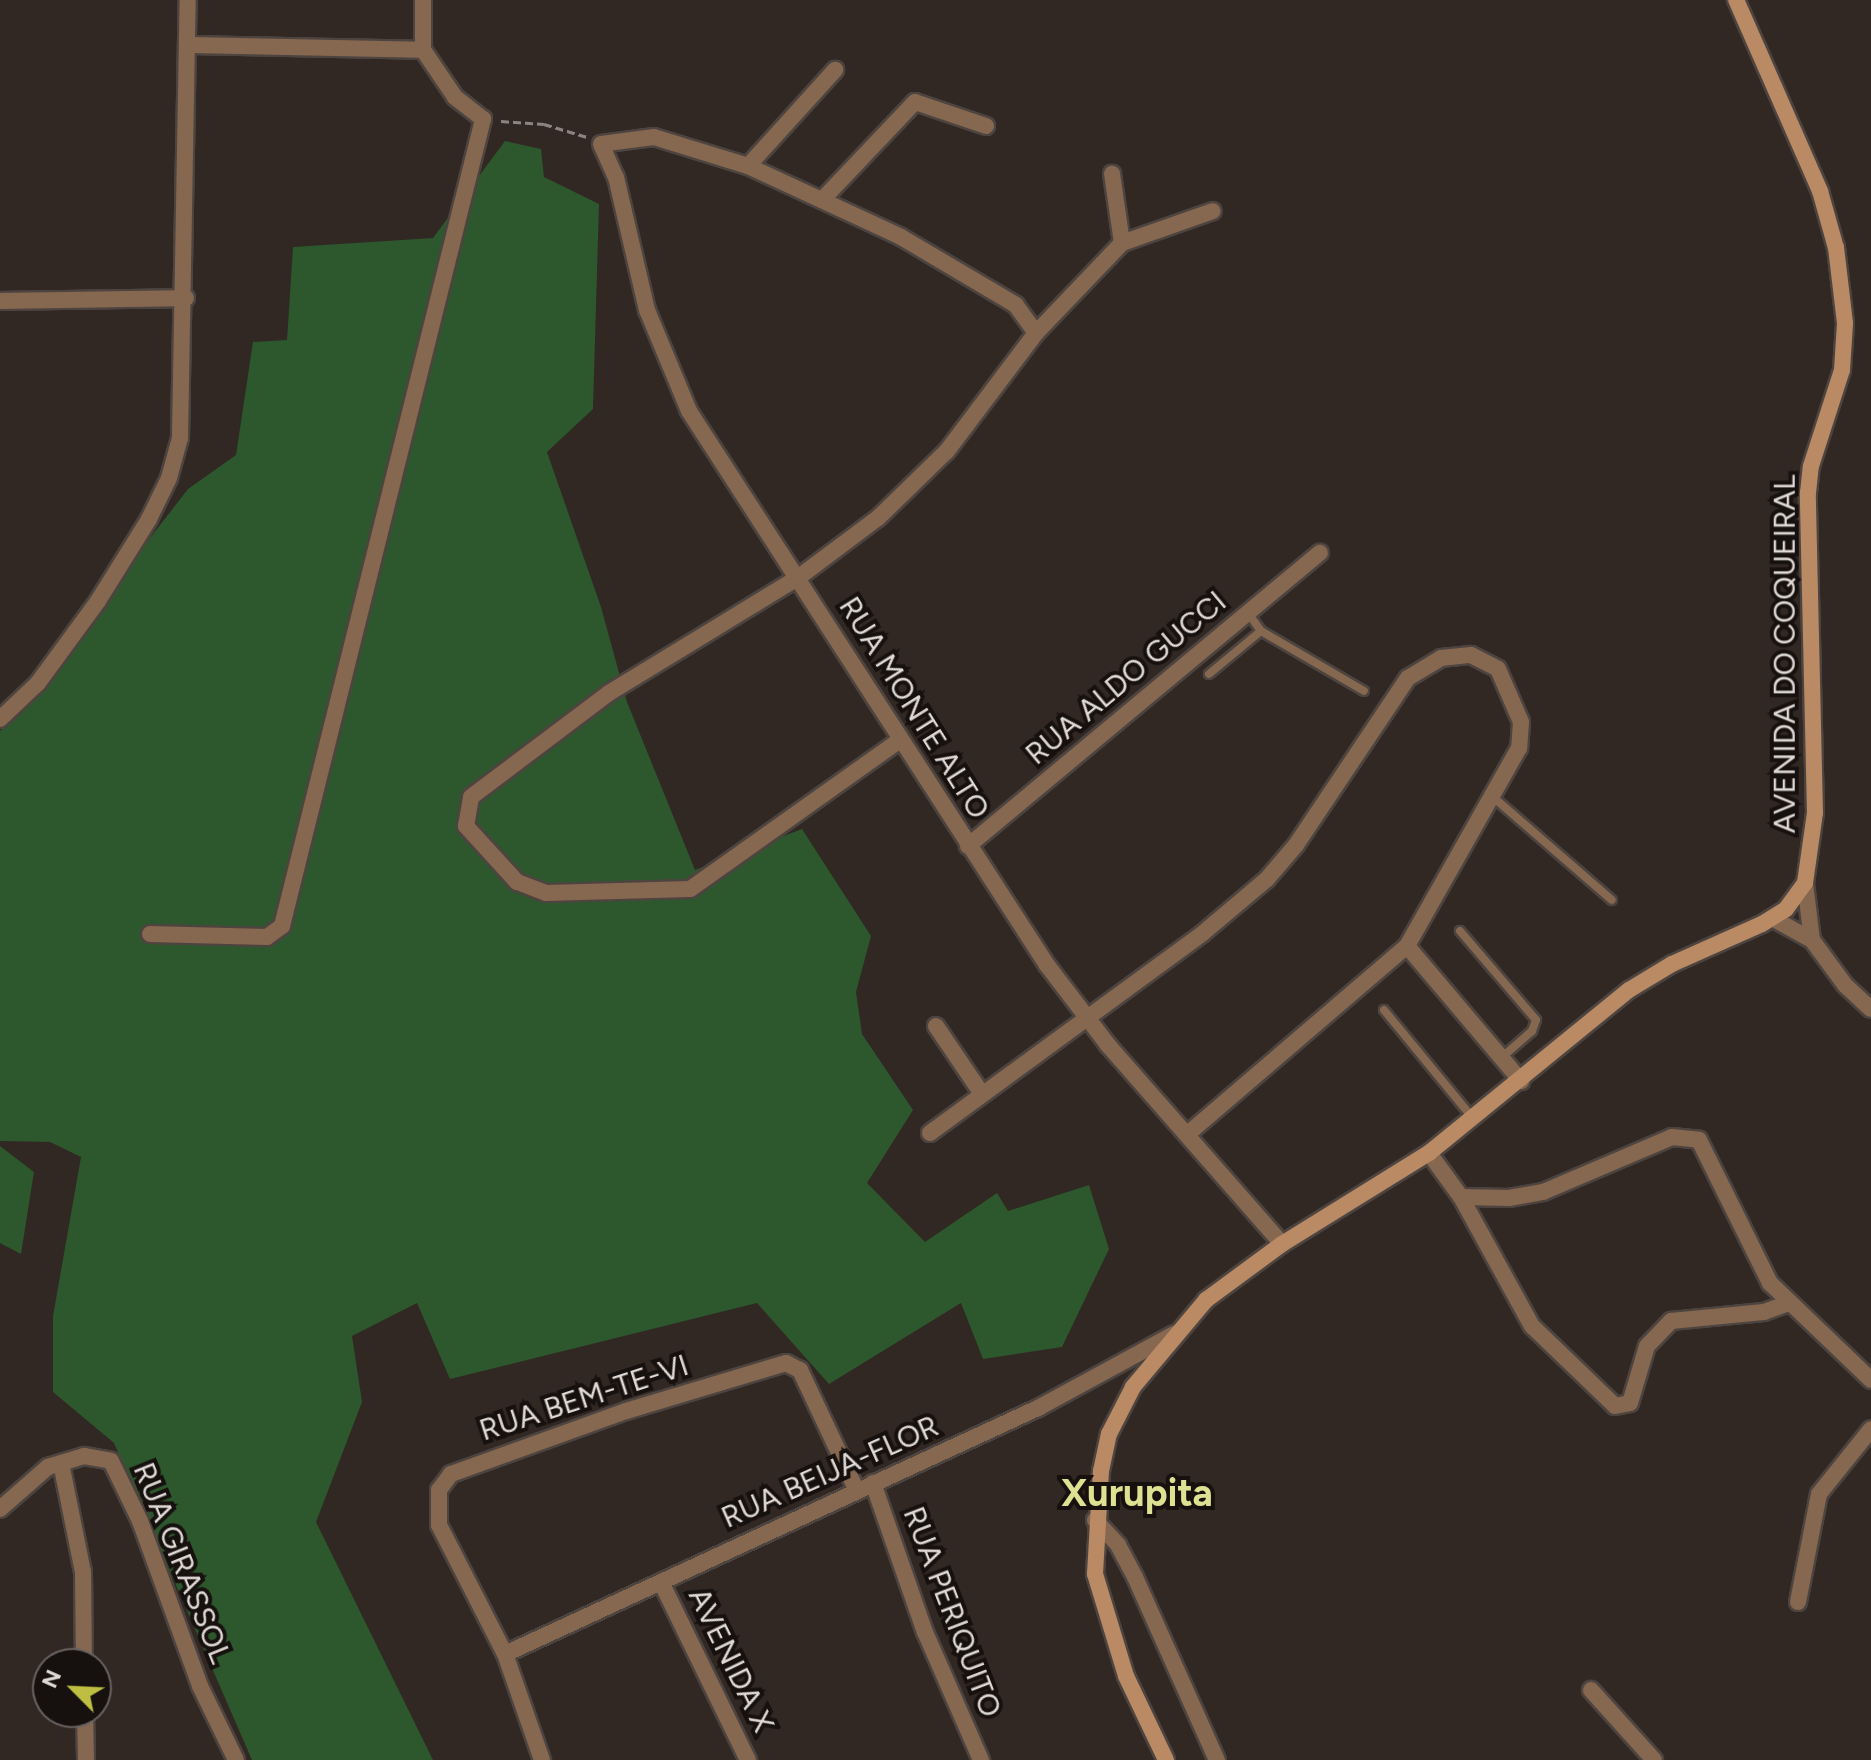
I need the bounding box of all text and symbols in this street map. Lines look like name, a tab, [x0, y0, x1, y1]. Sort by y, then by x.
street label: AVENIDA DO COQUEIRAL	[1767, 475, 1803, 833]
street label: RUA ALDO GUCCI	[1019, 584, 1233, 772]
street label: RUA MONTE ALTO	[831, 590, 997, 826]
street label: RUA BEM-TE-VI	[475, 1347, 693, 1449]
street label: RUA BEIJA-FLOR	[716, 1408, 944, 1536]
street label: RUA GIRASSOL	[125, 1458, 239, 1668]
district label: Xurupita	[1061, 1471, 1213, 1517]
street label: RUA PERIQUITO	[895, 1502, 1009, 1722]
street label: AVENIDA X	[681, 1582, 781, 1738]
north arrow	[32, 1648, 112, 1728]
text: N	[36, 1666, 67, 1692]

